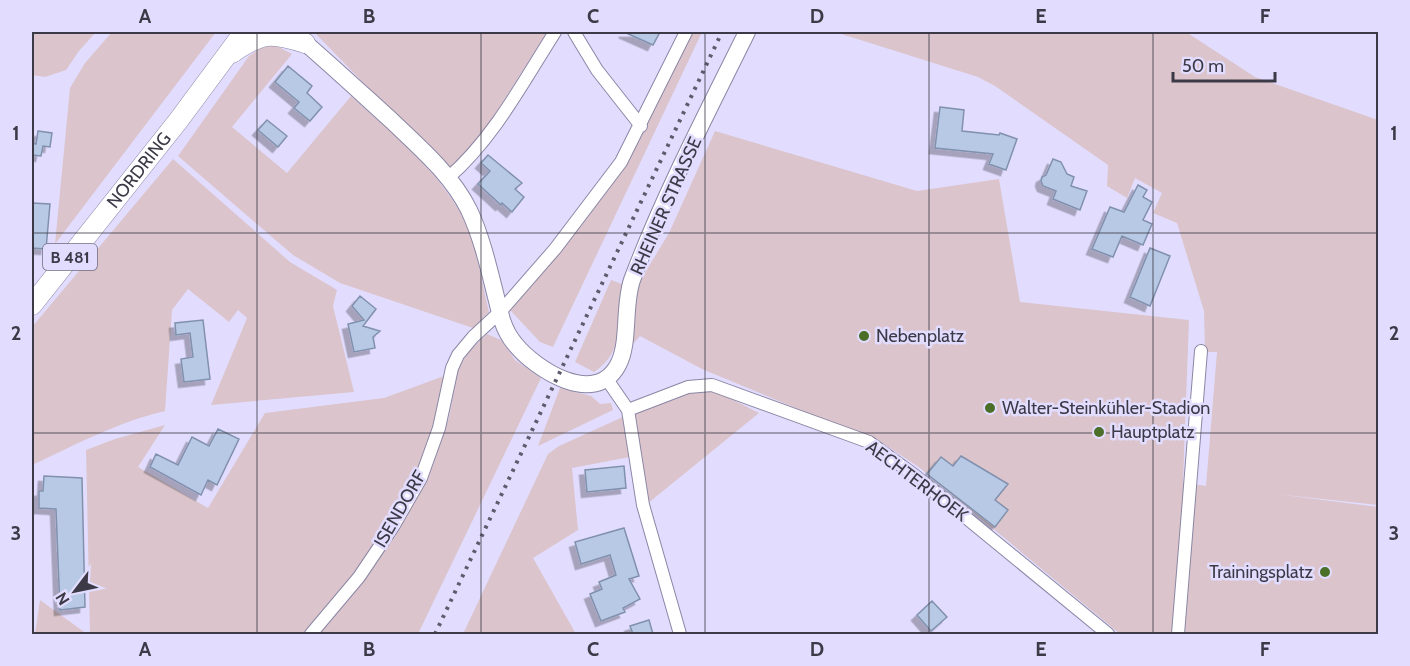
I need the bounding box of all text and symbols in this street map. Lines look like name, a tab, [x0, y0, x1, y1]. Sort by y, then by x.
text: A	[139, 4, 152, 28]
text: B	[363, 4, 375, 28]
text: C	[587, 4, 599, 28]
text: D	[810, 4, 824, 28]
text: E	[1035, 4, 1047, 28]
text: F	[1260, 4, 1271, 28]
scale bar	[1173, 45, 1275, 83]
text: 50 m	[1182, 55, 1224, 77]
text: 1	[12, 121, 20, 145]
text: 1	[1390, 121, 1398, 145]
street label: NORDRING	[102, 128, 176, 213]
street label: RHEINER STRASSE	[626, 134, 706, 278]
road number: B 481	[43, 244, 97, 270]
text: 2	[11, 321, 21, 345]
text: 2	[1389, 321, 1399, 345]
place label: Nebenplatz	[876, 325, 965, 347]
marker: Nebenplatz	[857, 329, 871, 343]
place label: Walter-Steinkühler-Stadion	[1002, 397, 1210, 419]
marker: Walter-Steinkühler-Stadion	[983, 401, 997, 415]
place label: Hauptplatz	[1111, 421, 1195, 443]
marker: Hauptplatz	[1092, 425, 1106, 439]
street label: AECHTERHOEK	[862, 436, 973, 527]
street label: ISENDORF	[369, 466, 431, 551]
text: 3	[11, 521, 21, 545]
text: 3	[1389, 521, 1399, 545]
north arrow	[45, 561, 105, 621]
place label: Trainingsplatz	[1209, 561, 1314, 583]
marker: Trainingsplatz	[1318, 565, 1332, 579]
text: N	[52, 589, 74, 609]
text: A	[139, 637, 152, 661]
text: B	[363, 637, 375, 661]
text: C	[587, 637, 599, 661]
text: D	[810, 637, 824, 661]
text: E	[1035, 637, 1047, 661]
text: F	[1260, 637, 1271, 661]

